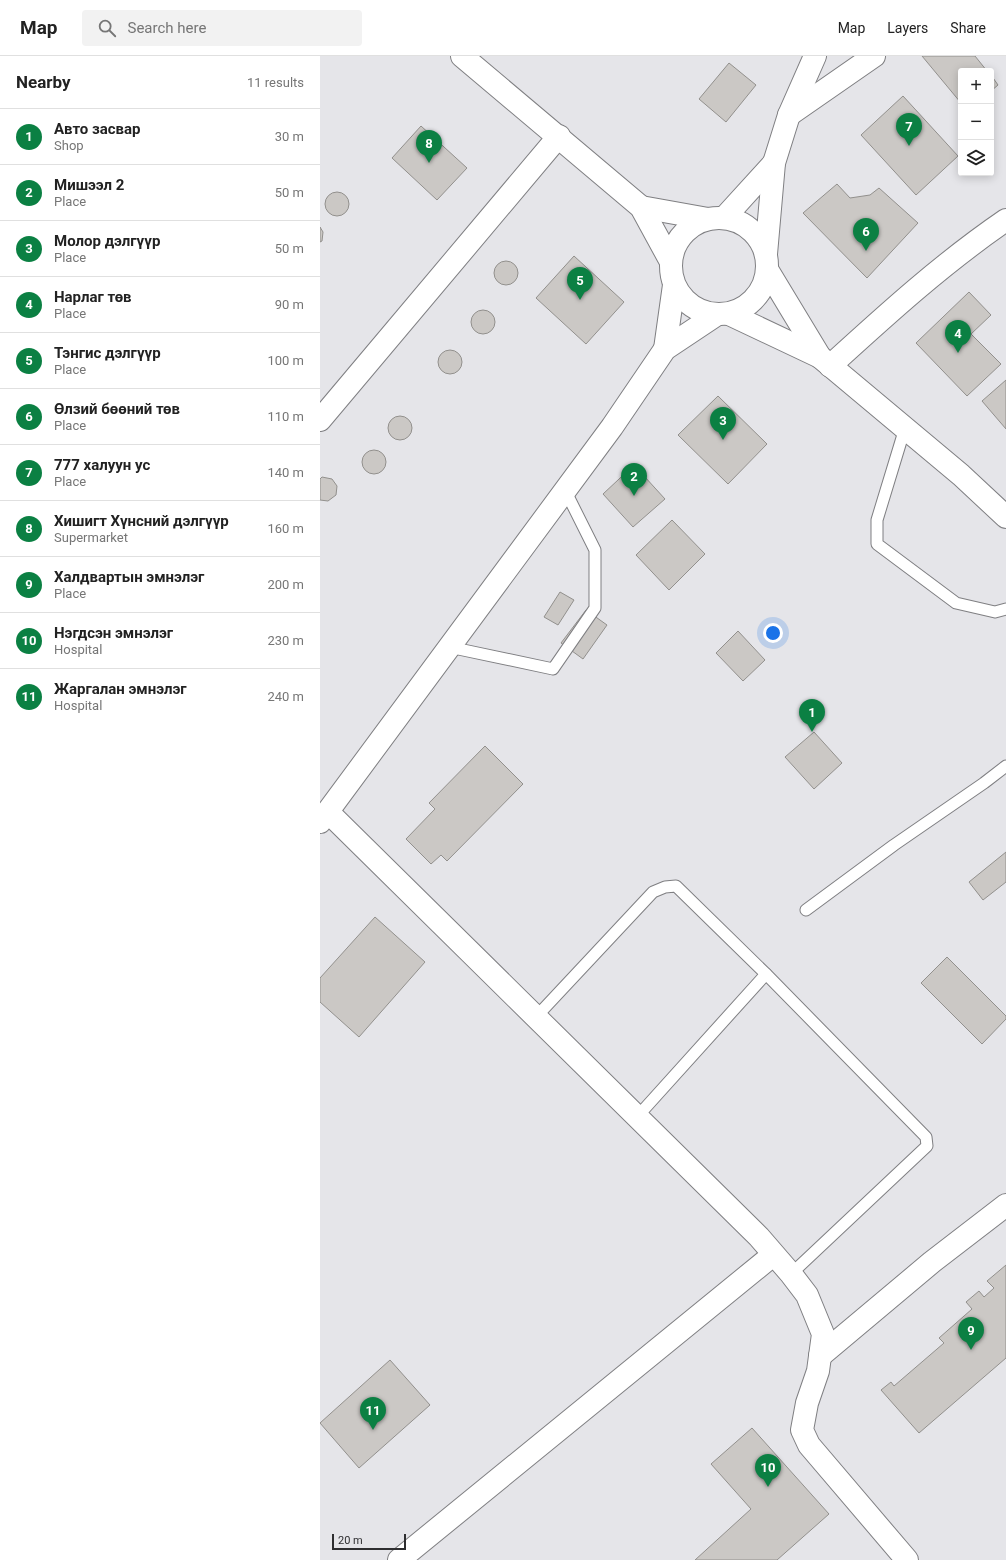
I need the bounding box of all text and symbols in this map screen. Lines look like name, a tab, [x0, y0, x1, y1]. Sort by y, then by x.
search box	[82, 10, 362, 46]
text: Map	[20, 16, 58, 39]
icon: search	[96, 17, 118, 39]
text: Search here	[128, 19, 206, 37]
text: Map	[838, 20, 865, 36]
text: Layers	[887, 20, 928, 36]
text: Share	[950, 20, 986, 36]
map controls	[958, 68, 994, 176]
button: +	[958, 68, 994, 104]
text: Nearby	[16, 72, 71, 92]
text: 11 results	[247, 75, 304, 90]
button: −	[958, 104, 994, 140]
pin: 7	[896, 113, 922, 146]
text: Авто засвар	[54, 120, 141, 138]
text: 1	[25, 129, 33, 144]
text: 30 m	[275, 129, 304, 144]
pin: 8	[416, 130, 442, 163]
text: Shop	[54, 138, 84, 153]
button: layers	[958, 140, 994, 176]
text: Мишээл 2	[54, 176, 124, 194]
text: 2	[25, 185, 33, 200]
text: 50 m	[275, 185, 304, 200]
text: Place	[54, 194, 86, 209]
pin: 6	[853, 218, 879, 251]
text: Молор дэлгүүр	[54, 232, 160, 250]
text: 3	[25, 241, 33, 256]
text: 50 m	[275, 241, 304, 256]
text: Place	[54, 250, 86, 265]
pin: 5	[567, 267, 593, 300]
text: Нарлаг төв	[54, 288, 132, 306]
text: 4	[25, 297, 33, 312]
text: 90 m	[275, 297, 304, 312]
text: Place	[54, 306, 86, 321]
pin: 4	[945, 320, 971, 353]
text: Тэнгис дэлгүүр	[54, 344, 161, 362]
text: 5	[25, 353, 33, 368]
text: 100 m	[267, 353, 304, 368]
text: Place	[54, 362, 86, 377]
text: Өлзий бөөний төв	[54, 400, 180, 418]
pin: 3	[710, 407, 736, 440]
text: 6	[25, 409, 33, 424]
text: 110 m	[267, 409, 304, 424]
text: Place	[54, 418, 86, 433]
text: 777 халуун ус	[54, 456, 150, 474]
pin: 2	[621, 463, 647, 496]
text: 7	[25, 465, 33, 480]
text: 140 m	[267, 465, 304, 480]
text: Place	[54, 474, 86, 489]
text: Хишигт Хүнсний дэлгүүр	[54, 512, 229, 530]
text: 8	[25, 521, 33, 536]
text: 160 m	[267, 521, 304, 536]
text: Supermarket	[54, 530, 128, 545]
text: Халдвартын эмнэлэг	[54, 568, 204, 586]
text: 9	[25, 577, 33, 592]
text: 200 m	[267, 577, 304, 592]
text: Place	[54, 586, 86, 601]
your location	[763, 623, 783, 643]
text: Нэгдсэн эмнэлэг	[54, 624, 173, 642]
text: 10	[22, 633, 36, 648]
text: 230 m	[267, 633, 304, 648]
text: Hospital	[54, 642, 102, 657]
text: Жаргалан эмнэлэг	[54, 680, 186, 698]
text: 11	[22, 689, 36, 704]
text: 240 m	[267, 689, 304, 704]
text: Hospital	[54, 698, 102, 713]
pin: 1	[799, 699, 825, 732]
pin: 9	[958, 1317, 984, 1350]
pin: 11	[360, 1397, 386, 1430]
pin: 10	[755, 1454, 781, 1487]
scale bar	[332, 1532, 406, 1551]
text: 20 m	[338, 1534, 363, 1547]

